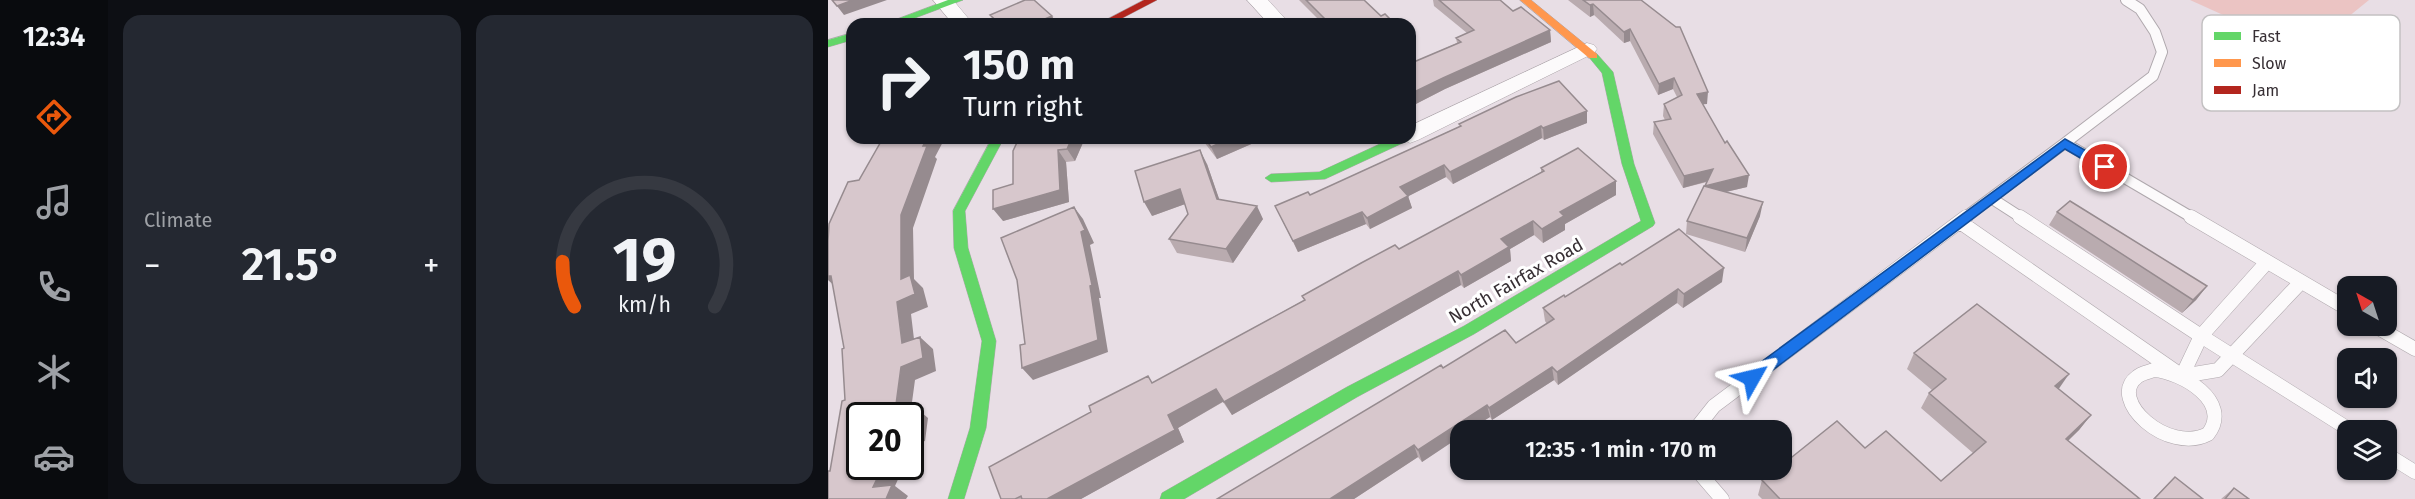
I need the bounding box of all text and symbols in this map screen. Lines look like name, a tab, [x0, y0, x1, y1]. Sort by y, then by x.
legend	[2202, 15, 2400, 111]
text: 12:34	[23, 21, 85, 53]
text: Fast	[2252, 27, 2281, 46]
text: 150 m	[963, 40, 1075, 90]
icon: right	[864, 42, 942, 120]
text: Slow	[2252, 54, 2287, 73]
text: Jam	[2252, 81, 2279, 100]
text: Turn right	[963, 91, 1083, 123]
icon: directions	[33, 96, 75, 138]
pin	[2079, 141, 2130, 192]
icon: arrive	[2088, 150, 2121, 183]
icon: music	[33, 181, 75, 223]
text: Climate	[144, 208, 212, 232]
text: 19	[612, 223, 676, 298]
street label: North Fairfax Road	[1445, 234, 1587, 328]
text: 21.5°	[242, 238, 342, 292]
text: −	[144, 246, 161, 286]
text: +	[423, 246, 440, 286]
icon: phone	[33, 266, 75, 308]
north arrow	[2337, 276, 2397, 336]
map controls	[2337, 276, 2397, 480]
text: km/h	[618, 292, 671, 318]
position arrow	[1720, 346, 1784, 410]
button: sound	[2337, 348, 2397, 408]
icon: climate	[33, 351, 75, 393]
speed limit sign: 20	[846, 402, 924, 480]
button: layers	[2337, 420, 2397, 480]
icon: car	[33, 436, 75, 478]
text: 12:35 · 1 min · 170 m	[1525, 436, 1717, 463]

